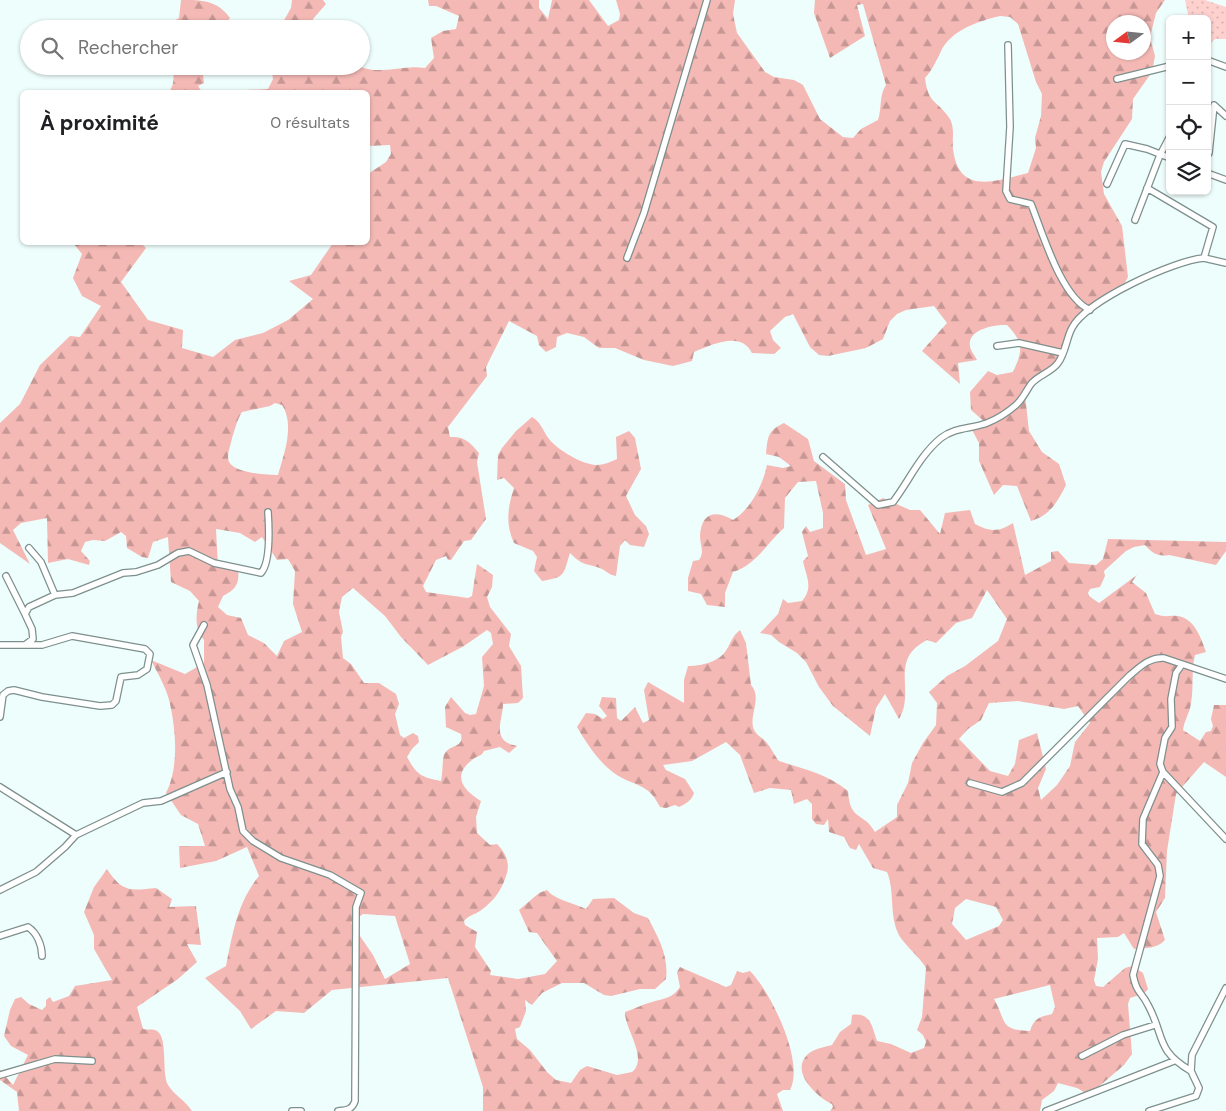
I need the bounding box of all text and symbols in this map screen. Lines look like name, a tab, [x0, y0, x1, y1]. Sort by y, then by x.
north arrow	[1106, 15, 1151, 60]
map controls	[1166, 15, 1211, 195]
button: +	[1166, 15, 1211, 60]
search box	[20, 20, 370, 75]
icon: search	[38, 34, 66, 62]
text: Rechercher	[78, 35, 178, 60]
button: −	[1166, 60, 1211, 105]
button: locate	[1166, 105, 1211, 150]
text: À proximité	[40, 109, 159, 137]
text: 0 résultats	[270, 112, 350, 133]
button: layers	[1166, 150, 1211, 195]

